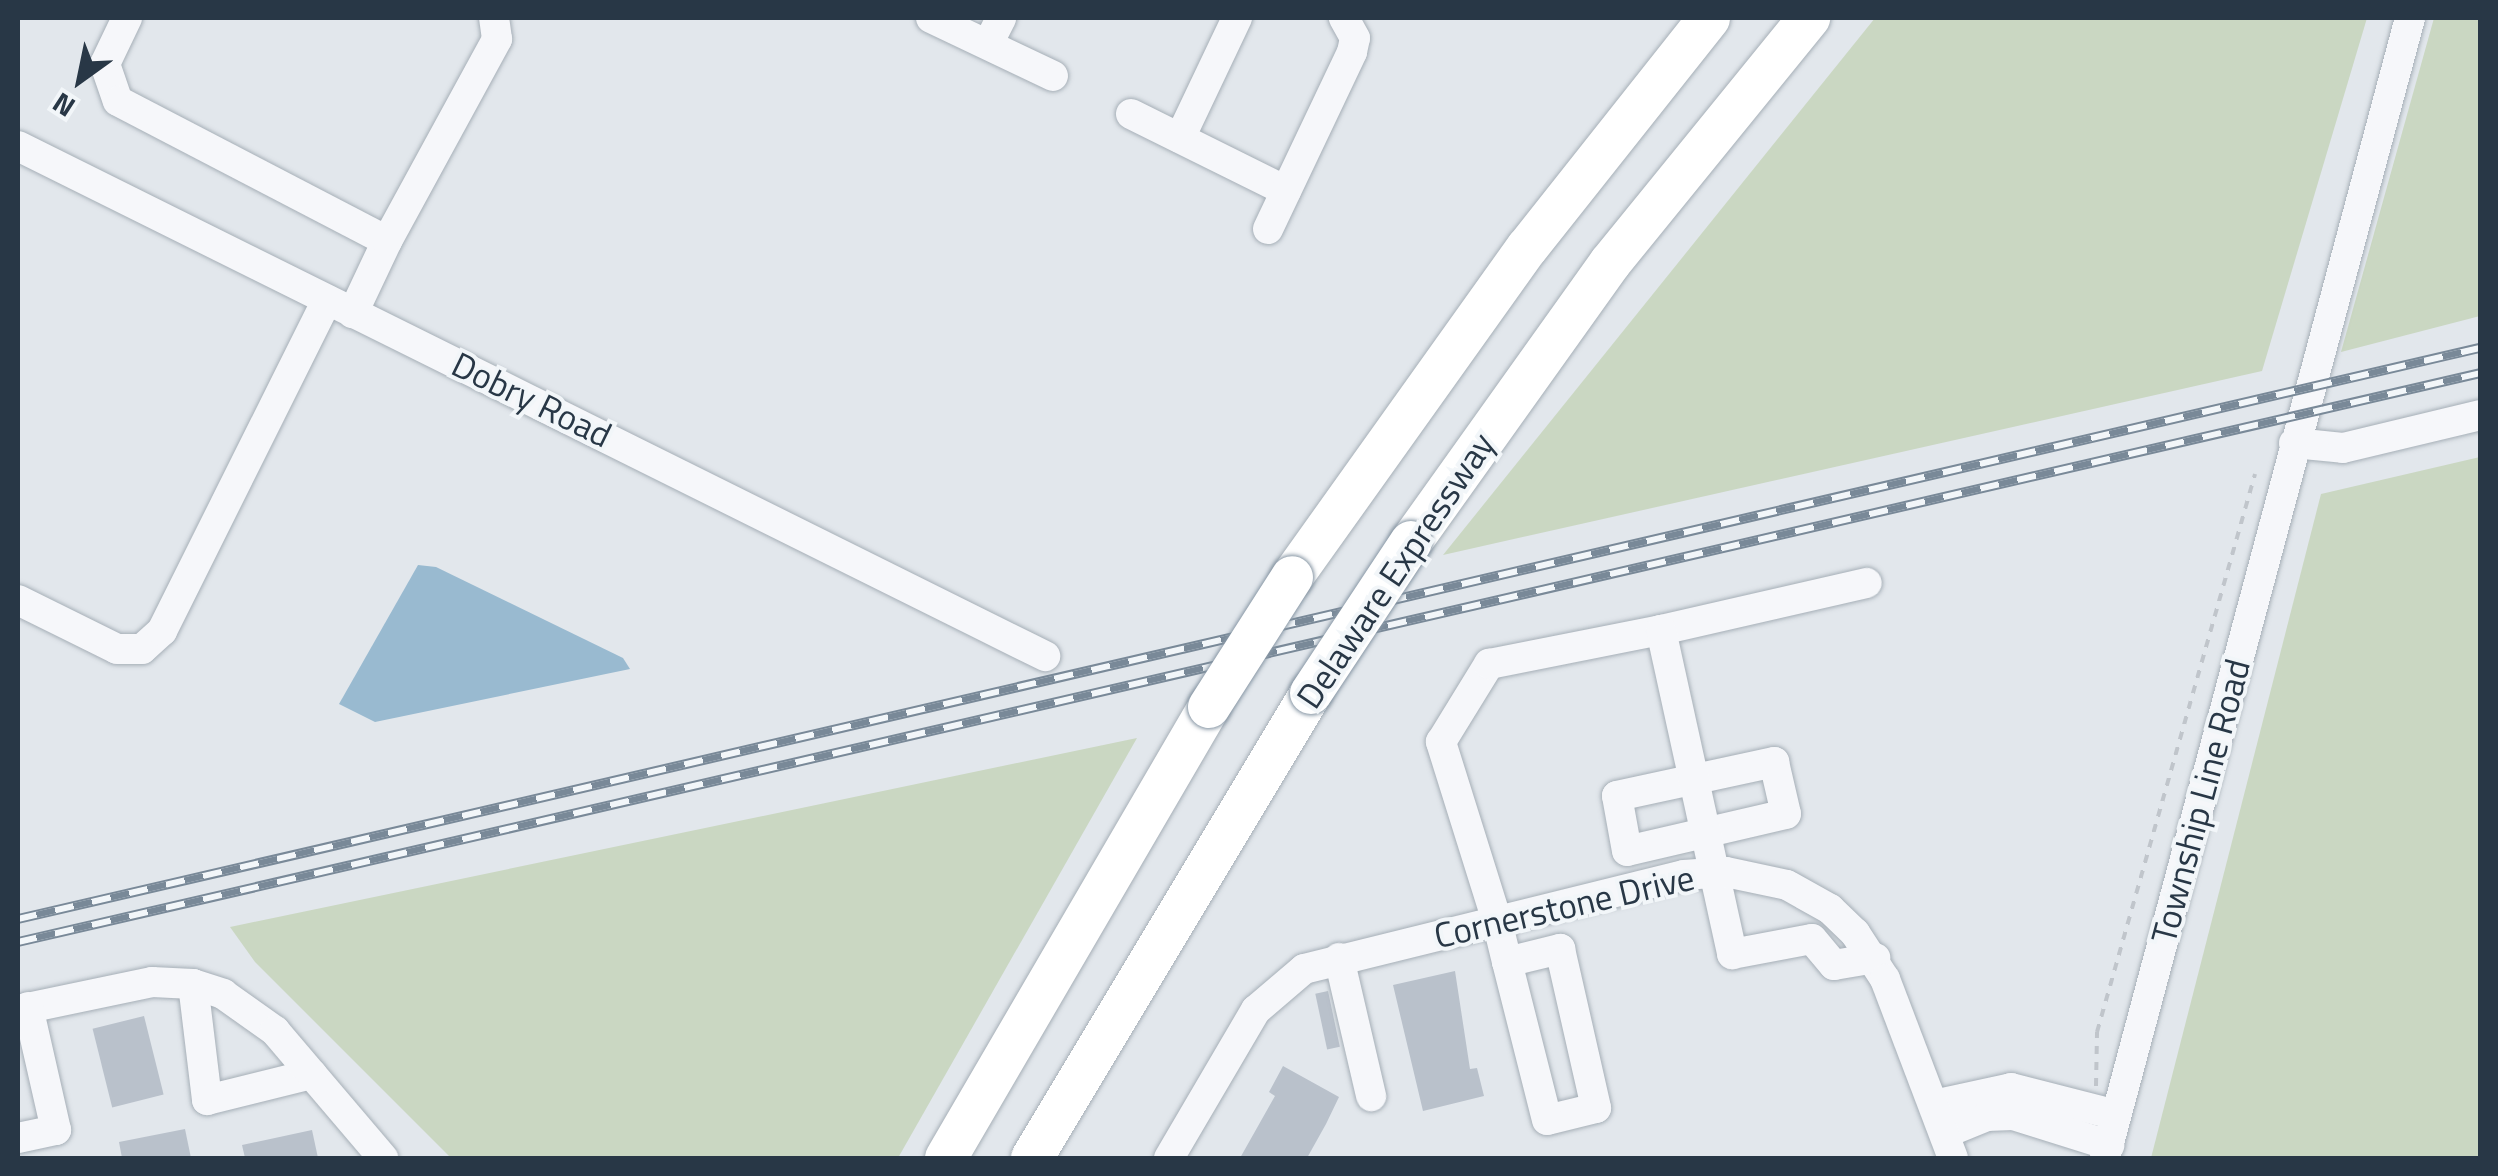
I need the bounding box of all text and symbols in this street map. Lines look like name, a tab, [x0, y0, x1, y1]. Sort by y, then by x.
north arrow	[30, 30, 130, 130]
text: N	[44, 82, 83, 129]
street label: Dobry Road	[446, 342, 618, 456]
street label: Delaware Expressway	[1287, 424, 1503, 716]
street label: Township Line Road	[2142, 654, 2258, 948]
street label: Cornerstone Drive	[1430, 856, 1698, 956]

